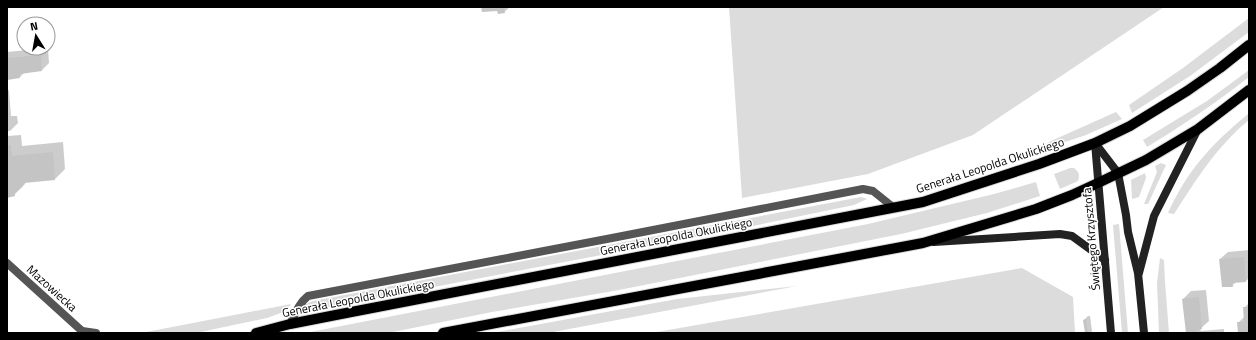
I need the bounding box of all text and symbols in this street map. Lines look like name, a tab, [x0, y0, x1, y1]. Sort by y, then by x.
north arrow	[16, 16, 56, 56]
text: N	[29, 18, 39, 35]
street label: Generała Leopolda Okulickiego	[914, 132, 1066, 198]
street label: Świętego Krzysztofa	[1077, 187, 1105, 291]
street label: Generała Leopolda Okulickiego	[598, 212, 754, 260]
street label: Mazowiecka	[22, 260, 82, 316]
street label: Generała Leopolda Okulickiego	[280, 274, 436, 322]

